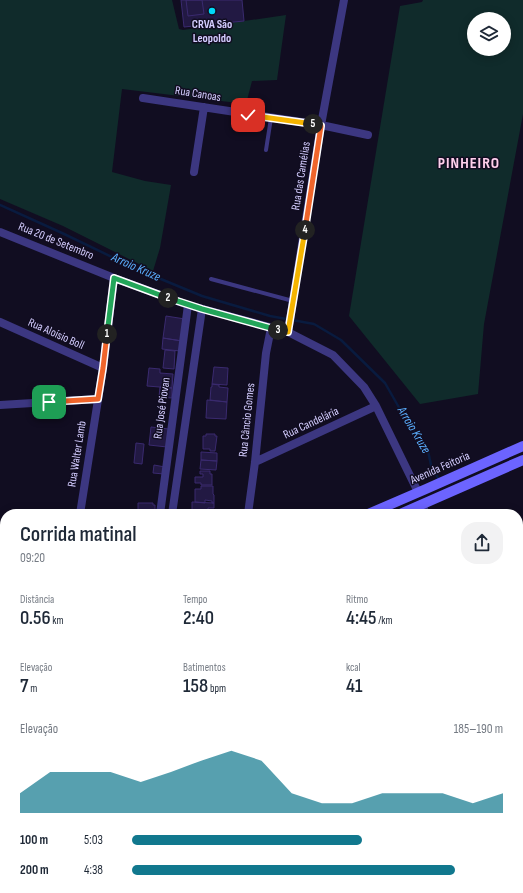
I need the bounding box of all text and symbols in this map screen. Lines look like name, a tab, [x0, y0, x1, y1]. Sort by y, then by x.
marker: CRVA São Leopoldo	[207, 6, 217, 16]
map controls	[467, 12, 511, 56]
button: layers	[467, 12, 511, 56]
place label: CRVA São Leopoldo	[192, 17, 232, 46]
street label: Rua Canoas	[174, 83, 222, 105]
pin	[231, 98, 265, 132]
icon: check	[237, 104, 259, 126]
pin: 5	[303, 114, 323, 134]
text: 5	[311, 117, 315, 130]
street label: Rua das Camélias	[288, 141, 314, 211]
district label: PINHEIRO	[438, 154, 500, 173]
street label: Rua 20 de Setembro	[16, 219, 96, 263]
pin: 4	[295, 220, 315, 240]
text: 4	[302, 223, 308, 236]
water label: Arroio Kruze	[108, 249, 163, 285]
pin: 2	[158, 288, 178, 308]
text: 2	[166, 291, 170, 304]
street label: Rua Aloísio Boll	[26, 315, 86, 353]
pin: 3	[268, 320, 288, 340]
text: 3	[276, 323, 280, 336]
pin: 1	[97, 324, 117, 344]
text: 1	[105, 327, 109, 340]
street label: Rua José Piovan	[150, 376, 174, 440]
street label: Rua Câncio Gomes	[236, 382, 258, 458]
pin	[32, 385, 66, 419]
icon: arrive	[38, 391, 60, 413]
street label: Rua Candelária	[281, 403, 341, 442]
water label: Arroio Kruze	[393, 403, 434, 456]
street label: Rua Walter Lamb	[64, 420, 90, 488]
street label: Avenida Feitoria	[407, 448, 472, 488]
text: Corrida matinal	[20, 521, 137, 548]
button: share	[461, 522, 503, 564]
text: 09:20	[20, 550, 45, 566]
text: Distância	[20, 593, 54, 606]
text: Tempo	[183, 593, 207, 606]
text: Ritmo	[346, 593, 368, 606]
text: 0.56	[20, 606, 51, 630]
text: 2:40	[183, 606, 214, 630]
text: 4:45	[346, 606, 377, 630]
text: km	[51, 614, 64, 627]
text: /km	[377, 614, 393, 627]
text: Elevação	[20, 661, 52, 674]
text: Batimentos	[183, 661, 226, 674]
text: kcal	[346, 661, 361, 674]
text: 7	[20, 674, 28, 698]
text: 158	[183, 674, 208, 698]
text: 41	[346, 674, 362, 698]
text: m	[28, 682, 37, 695]
text: bpm	[208, 682, 226, 695]
text: Elevação	[20, 721, 58, 737]
text: 185–190 m	[454, 721, 503, 737]
text: 100 m	[20, 832, 48, 848]
text: 5:03	[84, 832, 103, 848]
text: 200 m	[20, 862, 49, 878]
text: 4:38	[84, 862, 103, 878]

